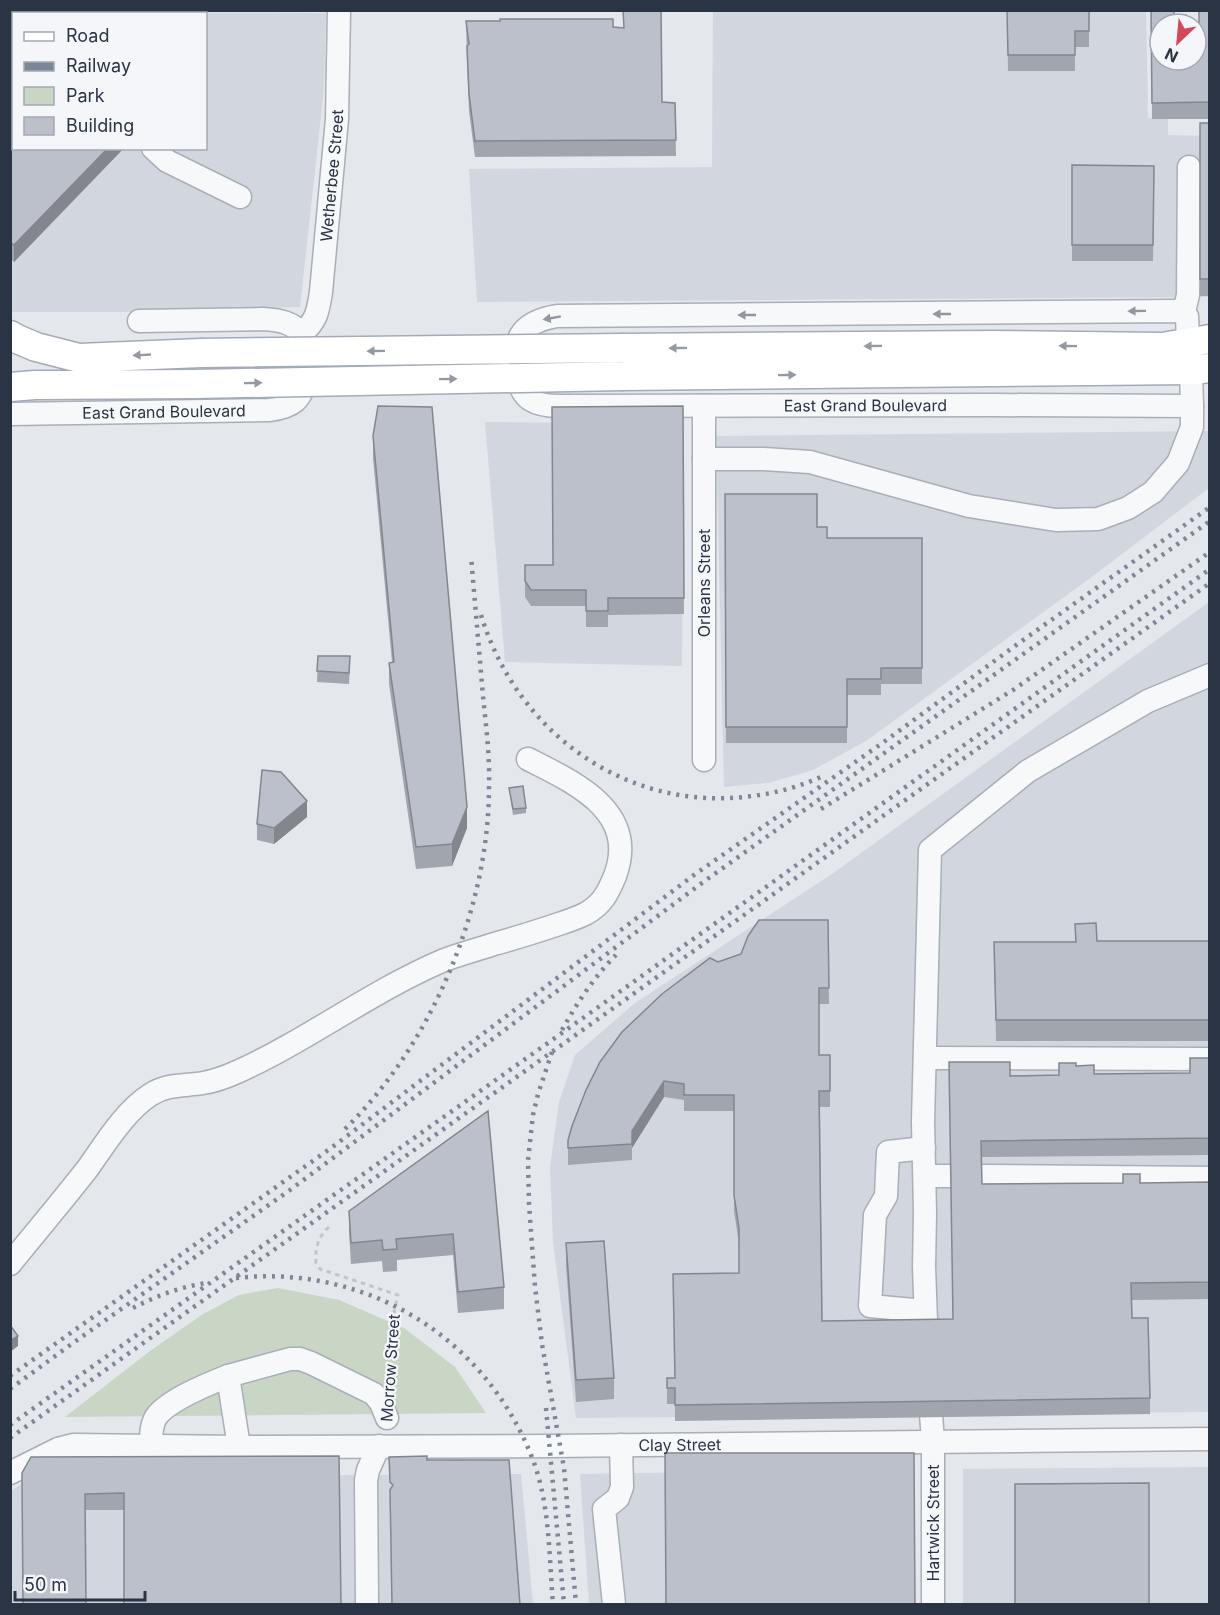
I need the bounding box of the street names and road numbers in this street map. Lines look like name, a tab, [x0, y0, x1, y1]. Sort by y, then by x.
street label: Wetherbee Street	[316, 109, 347, 243]
street label: East Grand Boulevard	[784, 395, 947, 415]
street label: East Grand Boulevard	[82, 400, 246, 423]
street label: Orleans Street	[694, 529, 714, 637]
street label: Morrow Street	[376, 1313, 404, 1423]
street label: Clay Street	[638, 1434, 721, 1455]
street label: Hartwick Street	[923, 1464, 943, 1582]

